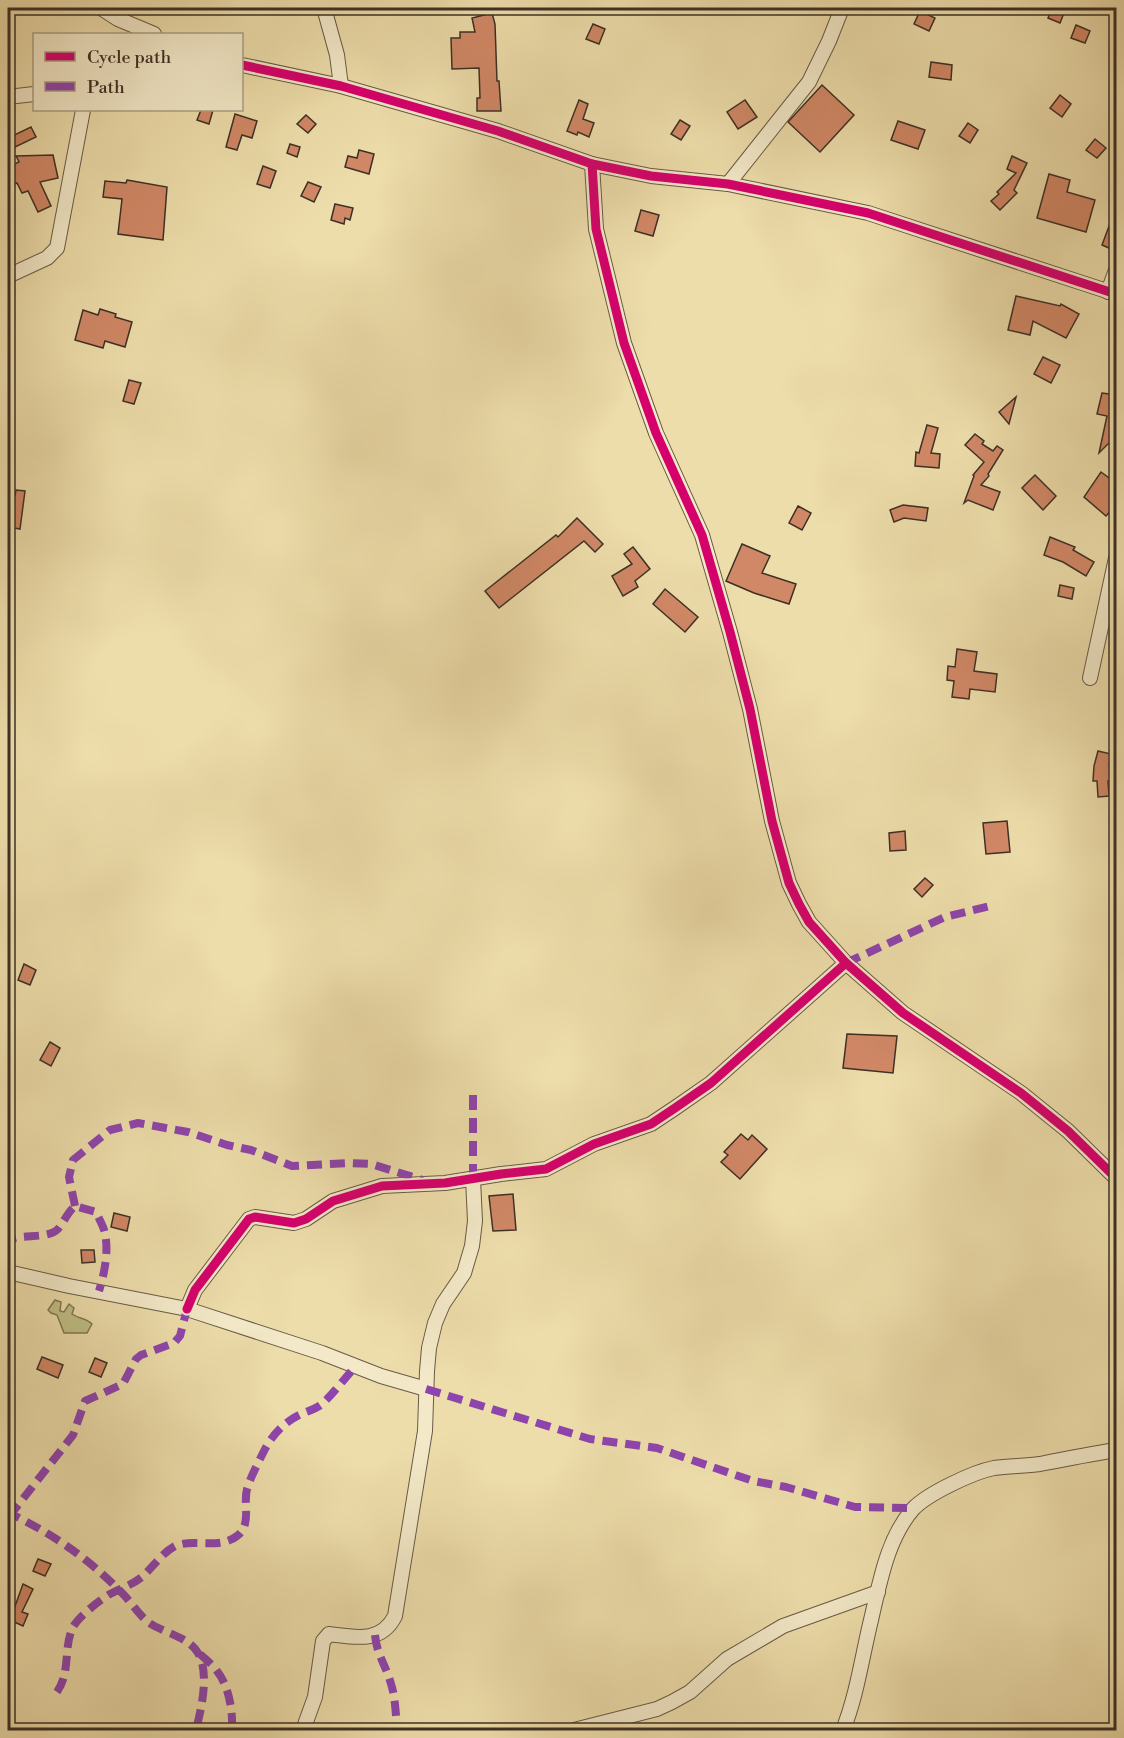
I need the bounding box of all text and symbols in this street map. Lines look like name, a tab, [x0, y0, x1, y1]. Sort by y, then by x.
legend	[33, 33, 243, 111]
text: Cycle path	[87, 46, 171, 69]
text: Path	[87, 76, 125, 99]

